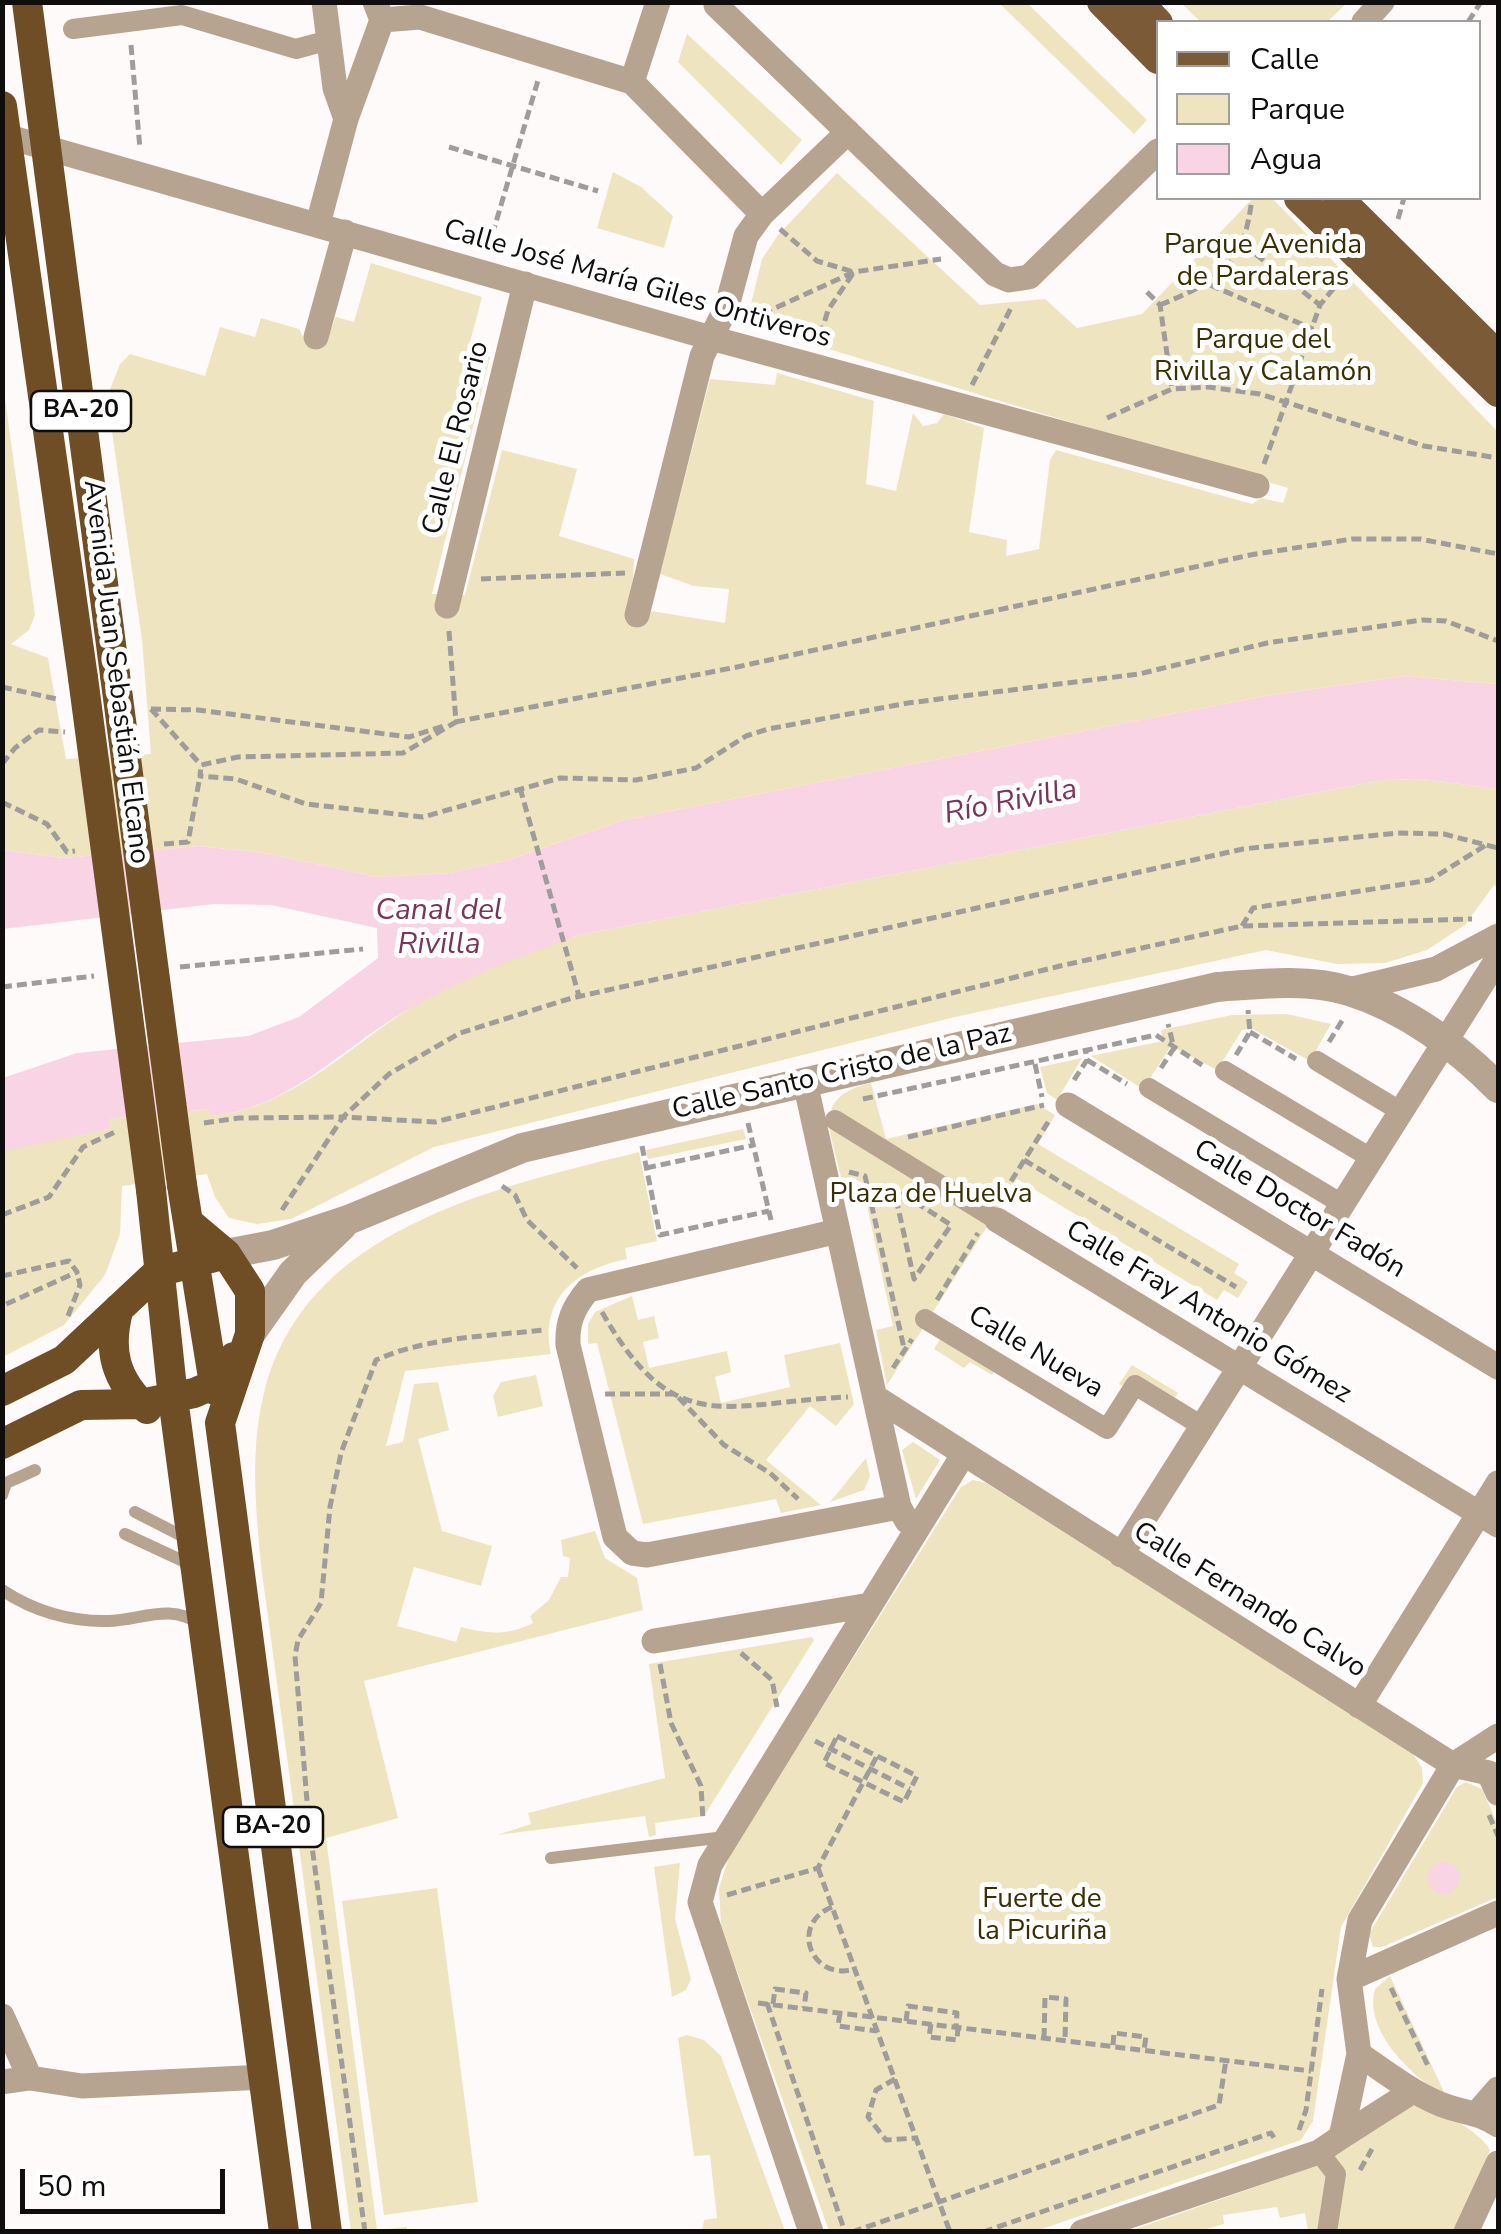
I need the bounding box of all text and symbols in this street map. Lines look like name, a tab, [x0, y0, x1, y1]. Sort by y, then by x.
legend	[1156, 20, 1481, 200]
text: Calle	[1250, 39, 1319, 80]
text: Parque	[1250, 89, 1345, 130]
text: Agua	[1250, 139, 1322, 180]
street label: Calle José María Giles Ontiveros	[439, 214, 835, 356]
park label: Parque Avenida de Pardaleras	[1164, 229, 1362, 295]
park label: Parque del Rivilla y Calamón	[1154, 324, 1372, 390]
street label: Calle El Rosario	[417, 338, 497, 538]
road number: BA-20	[31, 391, 131, 431]
street label: Avenida Juan Sebastián Elcano	[75, 478, 155, 866]
water label: Río Rivilla	[942, 772, 1080, 834]
water label: Canal del Rivilla	[375, 894, 503, 964]
street label: Calle Santo Cristo de la Paz	[669, 1018, 1015, 1128]
street label: Calle Doctor Fadón	[1187, 1134, 1411, 1286]
park label: Plaza de Huelva	[830, 1178, 1032, 1212]
street label: Calle Fray Antonio Gómez	[1059, 1214, 1357, 1412]
street label: Calle Nueva	[961, 1299, 1109, 1407]
street label: Calle Fernando Calvo	[1126, 1516, 1372, 1686]
road number: BA-20	[223, 1807, 323, 1847]
park label: Fuerte de la Picuriña	[977, 1883, 1107, 1949]
scale bar	[25, 2149, 230, 2211]
text: 50 m	[37, 2166, 106, 2207]

